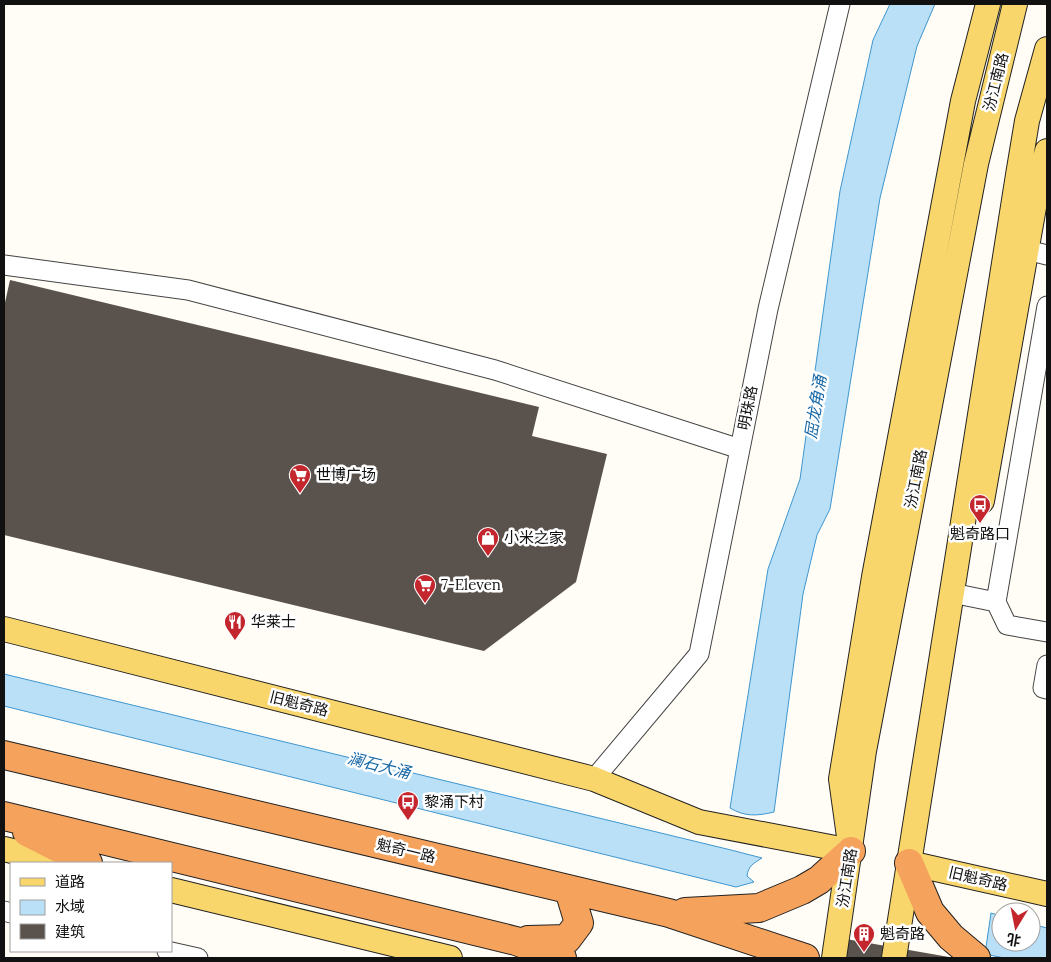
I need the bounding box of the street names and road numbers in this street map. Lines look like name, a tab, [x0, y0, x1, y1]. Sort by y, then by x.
street label: 汾江南路	[979, 50, 1012, 113]
street label: 明珠路	[734, 384, 761, 432]
street label: 汾江南路	[900, 448, 931, 510]
street label: 旧魁奇路	[268, 687, 331, 720]
street label: 魁奇一路	[375, 835, 437, 867]
street label: 汾江南路	[832, 847, 861, 909]
street label: 旧魁奇路	[947, 863, 1009, 895]

